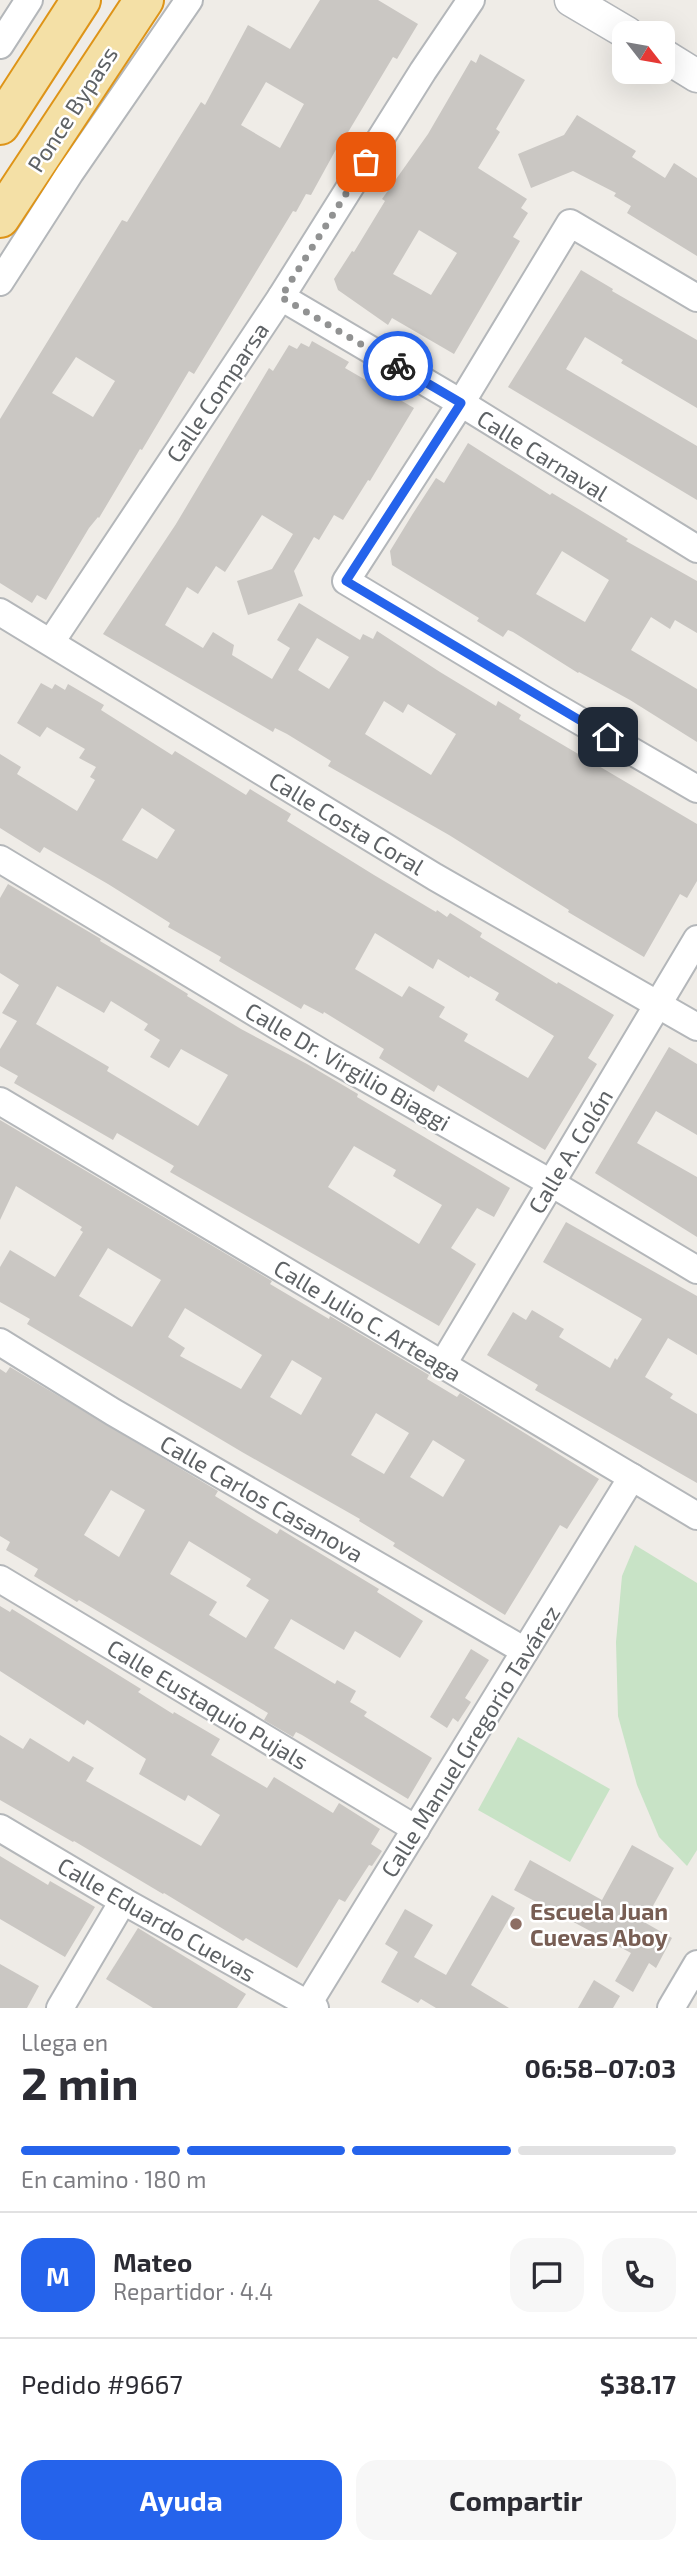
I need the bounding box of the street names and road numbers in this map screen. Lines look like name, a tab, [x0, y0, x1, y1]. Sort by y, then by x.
street label: Ponce Bypass	[21, 41, 123, 177]
street label: Calle Comparsa	[160, 317, 274, 467]
street label: Calle Carnaval	[472, 404, 614, 507]
street label: Calle Costa Coral	[264, 766, 430, 880]
street label: Calle Dr. Virgilio Biaggi	[241, 996, 455, 1136]
street label: Calle A. Colón	[522, 1084, 618, 1218]
street label: Calle Julio C. Arteaga	[269, 1253, 467, 1387]
street label: Calle Carlos Casanova	[156, 1428, 368, 1568]
street label: Calle Manuel Gregorio Tavárez	[375, 1600, 565, 1882]
street label: Calle Eustaquio Pujals	[102, 1633, 314, 1775]
street label: Calle Eduardo Cuevas	[53, 1851, 261, 1987]

